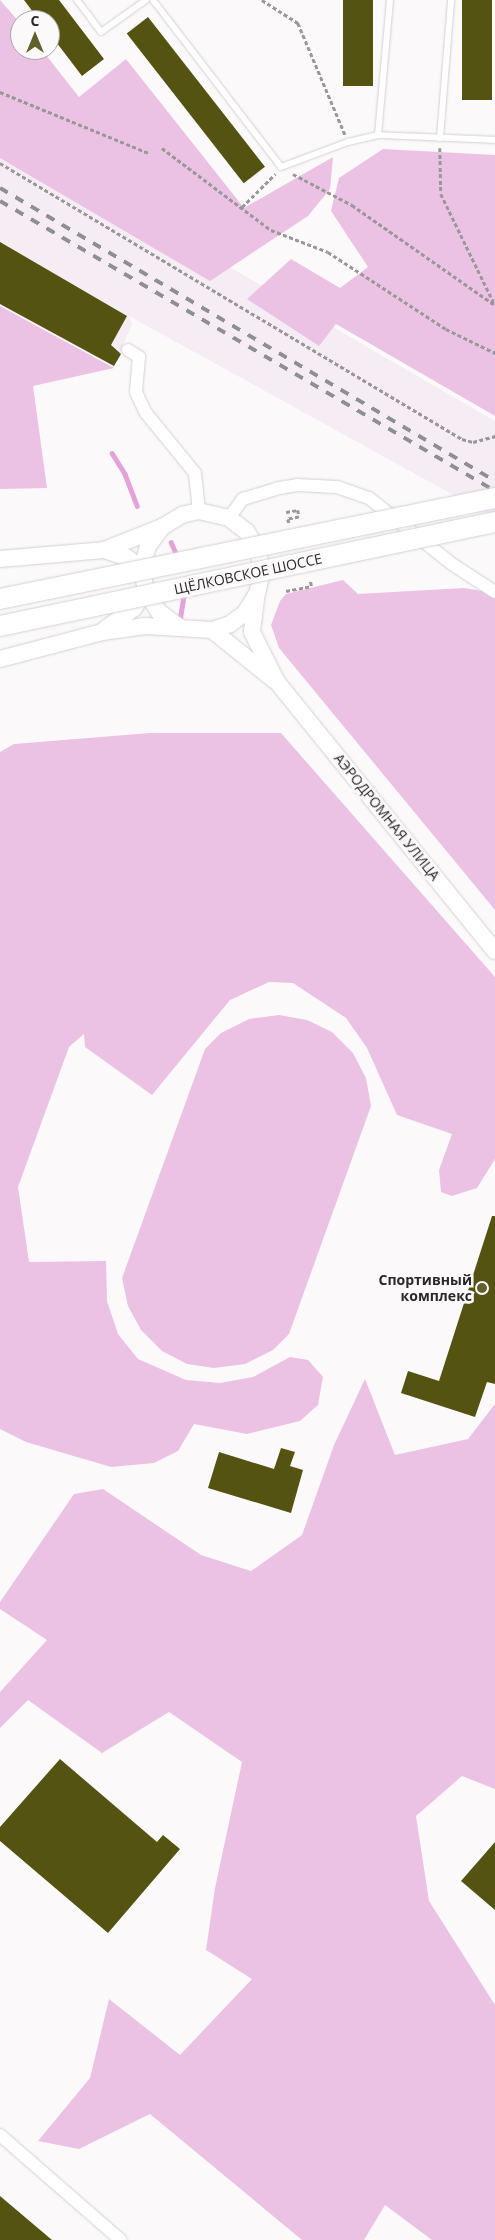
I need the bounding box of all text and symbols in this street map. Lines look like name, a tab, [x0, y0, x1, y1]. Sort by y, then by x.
north arrow	[10, 10, 60, 60]
text: С	[31, 11, 39, 30]
street label: ЩЁЛКОВСКОЕ ШОССЕ	[172, 550, 324, 598]
street label: АЭРОДРОМНАЯ УЛИЦА	[331, 750, 443, 884]
place label: Спортивный комплекс	[379, 1272, 472, 1304]
marker: Спортивный комплекс	[476, 1282, 488, 1294]

